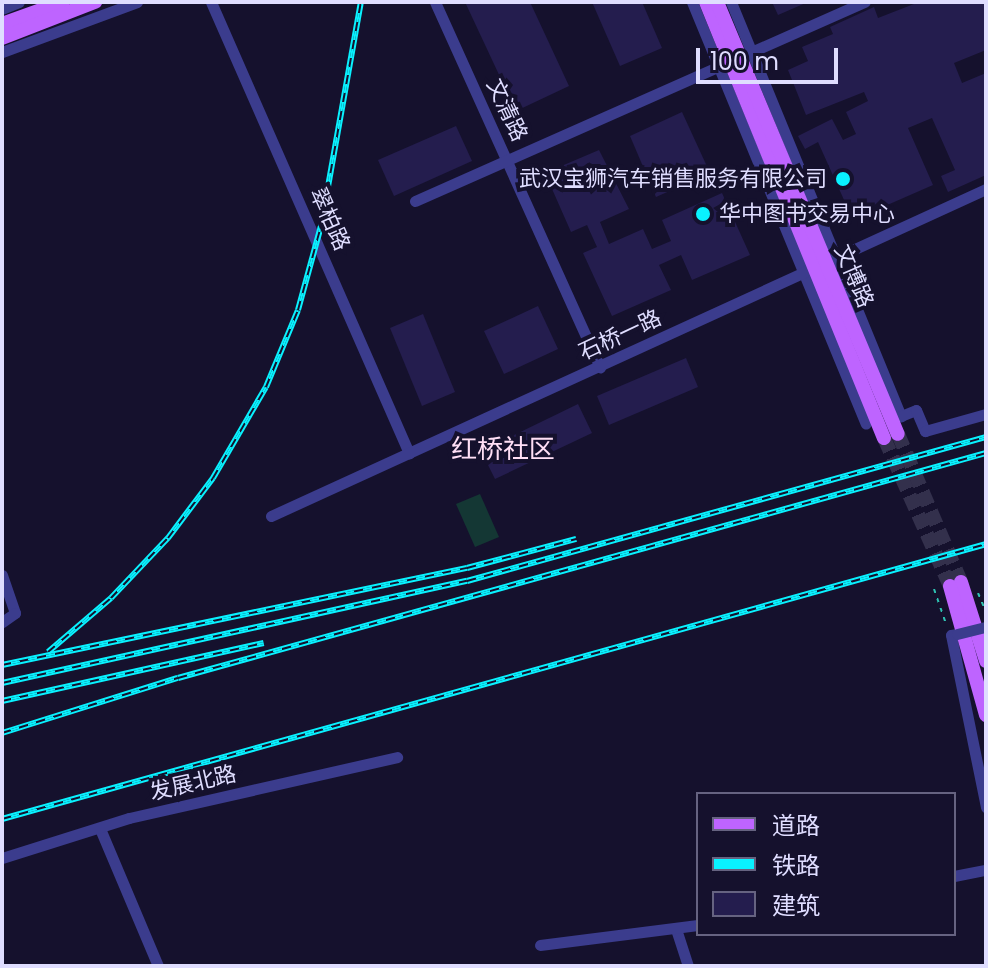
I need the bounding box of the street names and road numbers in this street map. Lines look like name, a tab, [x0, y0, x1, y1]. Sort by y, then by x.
street label: 文清路	[481, 75, 533, 145]
street label: 翠柏路	[305, 183, 355, 255]
street label: 文博路	[829, 240, 879, 312]
street label: 石桥一路	[575, 304, 665, 366]
street label: 发展北路	[147, 760, 239, 806]

